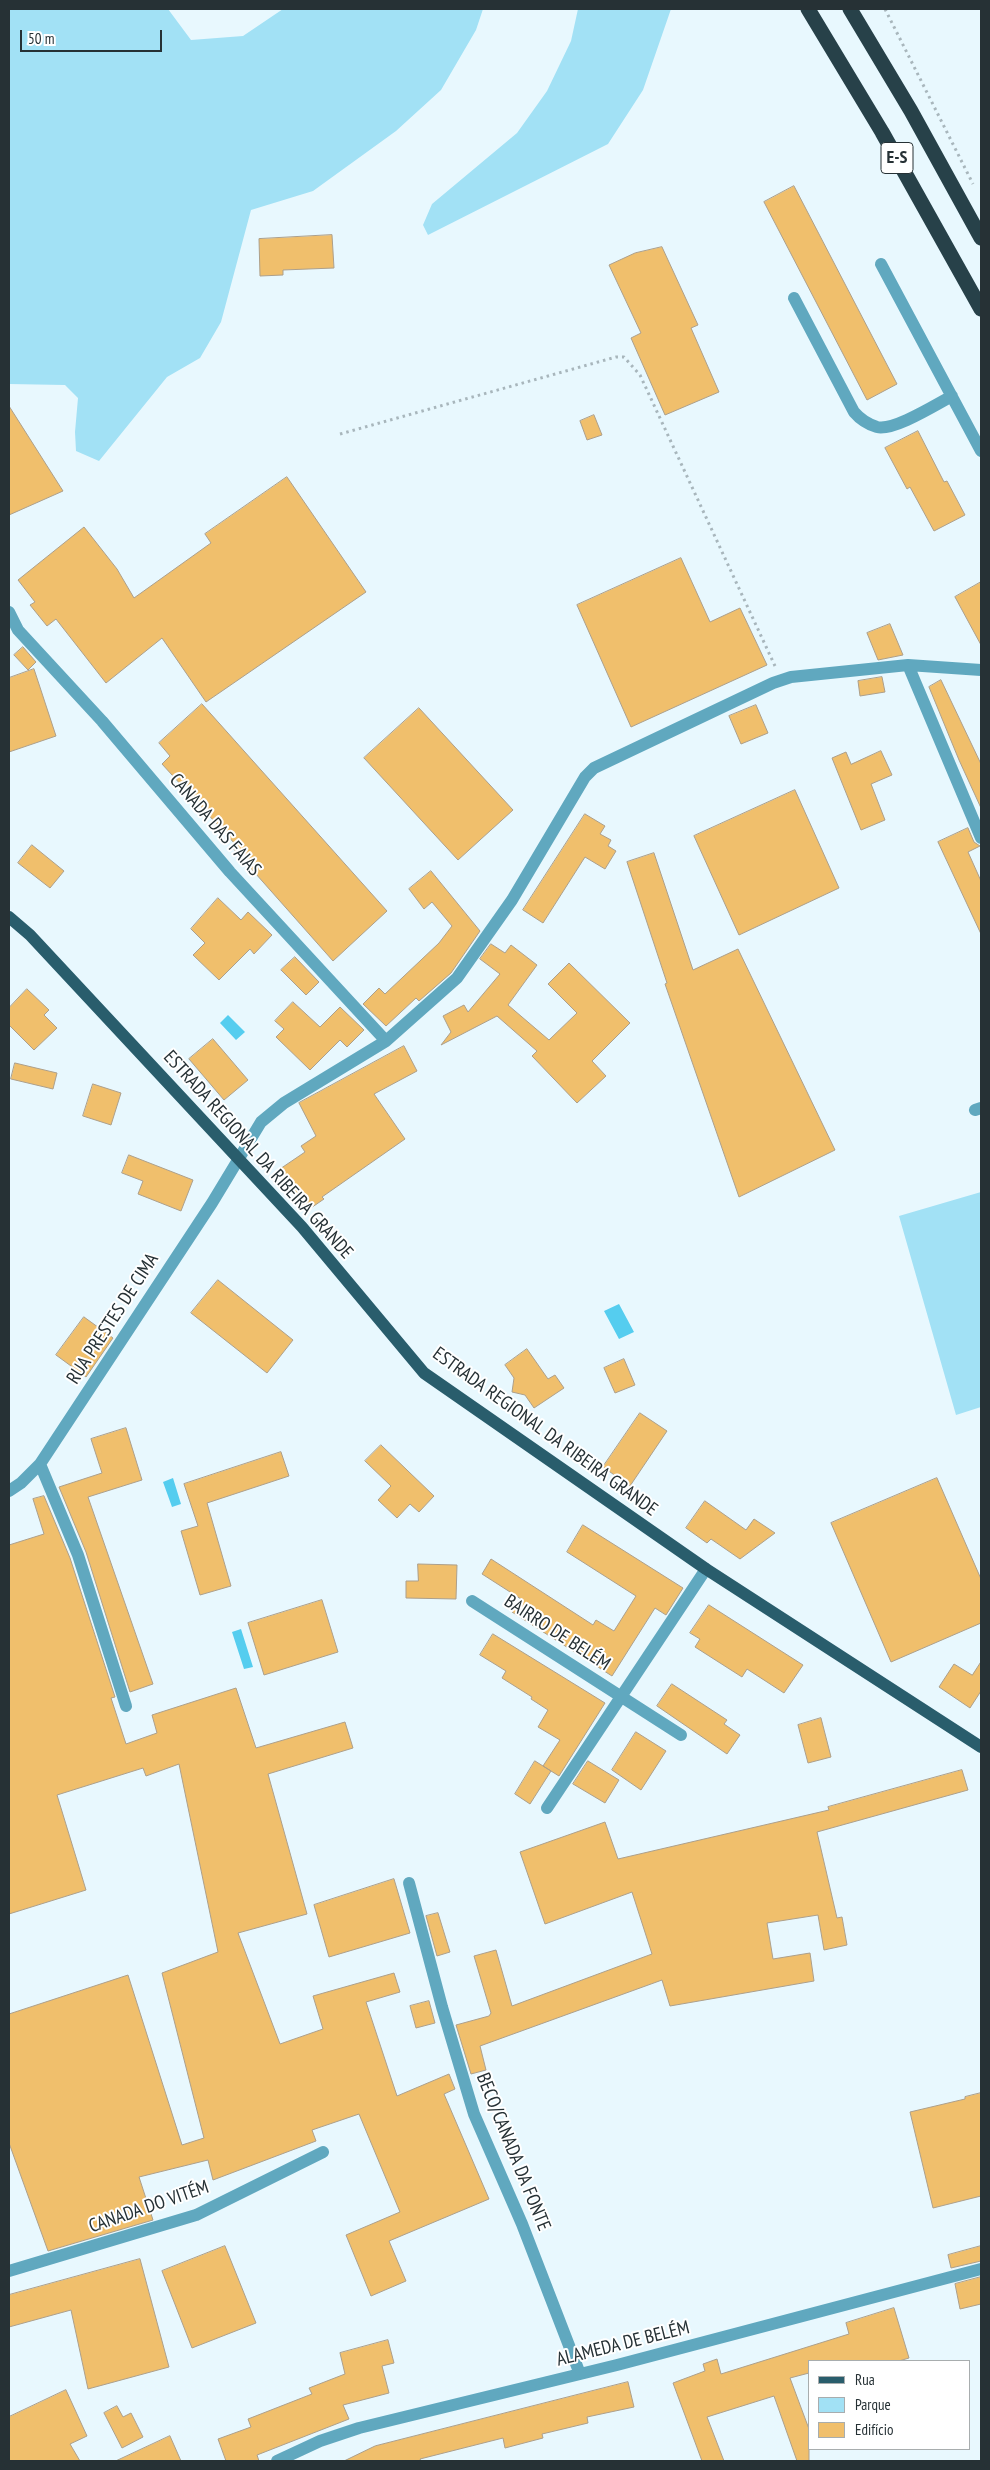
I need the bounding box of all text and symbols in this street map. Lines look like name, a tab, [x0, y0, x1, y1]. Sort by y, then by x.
scale bar	[22, 20, 165, 52]
text: 50 m	[28, 29, 54, 48]
road number: E-S	[881, 142, 913, 174]
street label: CANADA DAS FAIAS	[164, 769, 266, 881]
street label: ESTRADA REGIONAL DA RIBEIRA GRANDE	[158, 1046, 358, 1264]
street label: RUA PRESTES DE CIMA	[62, 1249, 164, 1389]
street label: ESTRADA REGIONAL DA RIBEIRA GRANDE	[428, 1343, 662, 1521]
street label: BAIRRO DE BELÉM	[500, 1590, 614, 1676]
street label: BECO/CANADA DA FONTE	[471, 2070, 555, 2234]
street label: CANADA DO VITÉM	[86, 2176, 212, 2238]
street label: ALAMEDA DE BELÉM	[554, 2316, 692, 2372]
legend	[808, 2360, 970, 2450]
text: Rua	[855, 2370, 875, 2389]
text: Parque	[855, 2395, 891, 2414]
text: Edifício	[855, 2420, 893, 2439]

